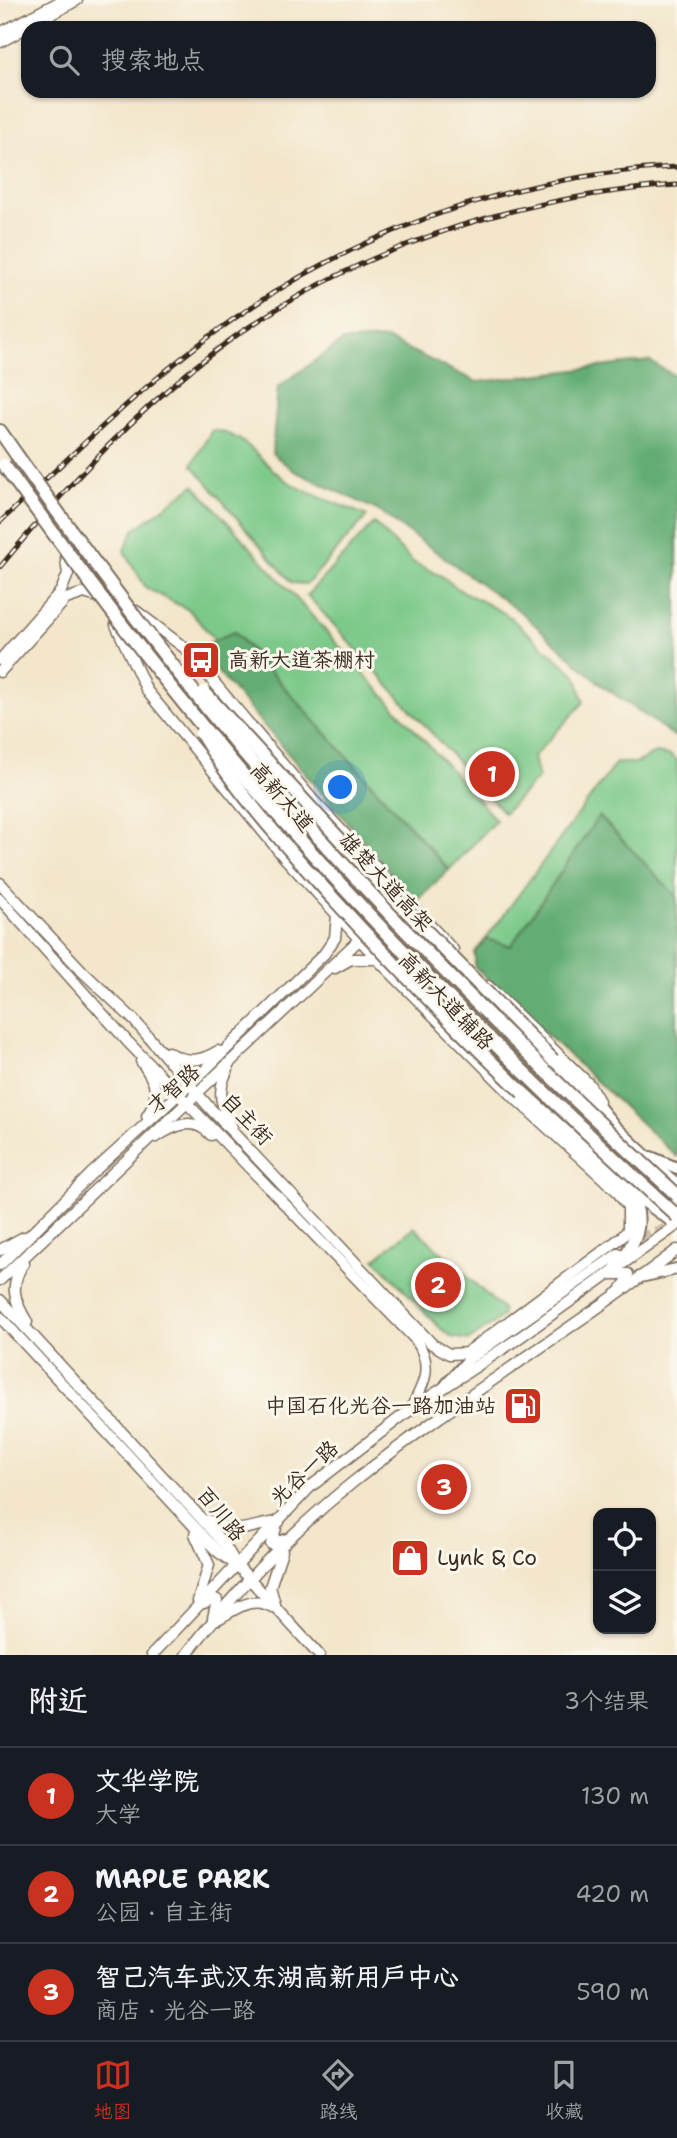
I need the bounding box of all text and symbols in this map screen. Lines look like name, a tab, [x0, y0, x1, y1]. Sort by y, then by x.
search box	[21, 21, 656, 98]
icon: search	[45, 41, 83, 79]
text: 搜索地点	[101, 42, 205, 77]
bus stop icon: 高新大道茶棚村	[180, 639, 222, 681]
place label: 高新大道茶棚村	[228, 646, 375, 674]
pin: 1	[469, 748, 515, 800]
street label: 高新大道	[244, 756, 320, 838]
your location	[323, 770, 357, 804]
street label: 雄楚大道高架	[333, 826, 439, 938]
street label: 高新大道辅路	[392, 946, 500, 1056]
street label: 才智路	[140, 1058, 206, 1120]
street label: 自主街	[215, 1087, 279, 1151]
pin: 2	[415, 1259, 461, 1311]
fuel station icon: 中国石化光谷一路加油站	[502, 1385, 544, 1427]
place label: 中国石化光谷一路加油站	[265, 1392, 496, 1420]
street label: 光谷一路	[264, 1434, 344, 1512]
pin: 3	[421, 1461, 467, 1513]
street label: 百川路	[190, 1481, 252, 1547]
map controls	[593, 1508, 656, 1634]
button: locate	[593, 1508, 656, 1571]
shop icon: Lynk & Co	[389, 1537, 431, 1579]
place label: Lynk & Co	[437, 1544, 537, 1572]
button: layers	[593, 1571, 656, 1634]
text: 附近	[28, 1680, 88, 1721]
text: 3个结果	[564, 1686, 649, 1716]
text: 文华学院	[95, 1763, 199, 1798]
text: 1	[46, 1781, 56, 1811]
text: 130 m	[581, 1781, 649, 1811]
text: 大学	[95, 1799, 141, 1829]
text: MAPLE PARK	[95, 1861, 269, 1896]
text: 2	[43, 1879, 59, 1909]
text: 420 m	[575, 1879, 649, 1909]
text: 公园 · 自主街	[95, 1897, 232, 1927]
text: 智己汽车武汉东湖高新用户中心	[95, 1959, 459, 1994]
text: 3	[43, 1977, 59, 2007]
text: 590 m	[576, 1977, 649, 2007]
text: 商店 · 光谷一路	[95, 1995, 255, 2025]
tab: 地图	[94, 2056, 132, 2124]
tab: 路线	[319, 2056, 357, 2124]
tab: 收藏	[545, 2056, 583, 2124]

